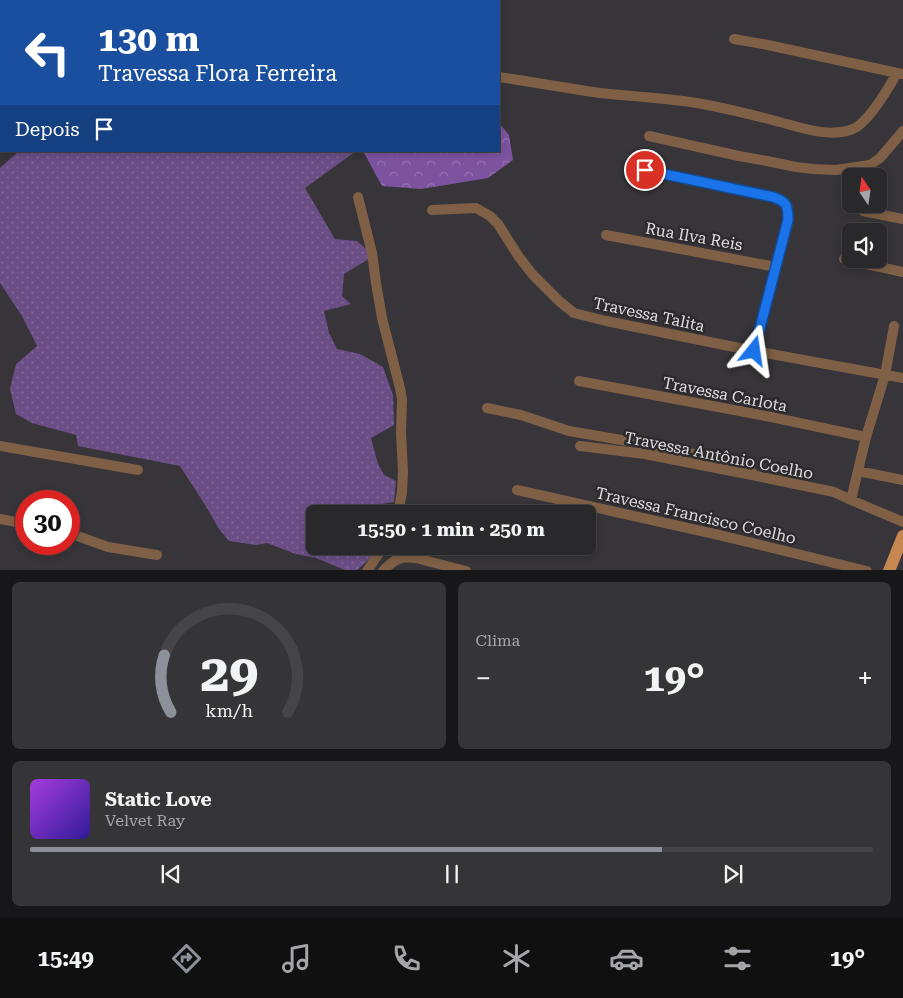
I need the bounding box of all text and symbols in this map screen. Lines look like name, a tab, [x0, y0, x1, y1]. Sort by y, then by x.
text: 130 m	[98, 19, 199, 60]
icon: left	[15, 20, 80, 85]
text: Travessa Flora Ferreira	[98, 61, 337, 86]
icon: arrive	[90, 115, 118, 143]
text: Depois	[15, 118, 80, 141]
pin	[624, 149, 666, 191]
icon: arrive	[631, 156, 659, 184]
north arrow	[842, 168, 888, 212]
map controls	[842, 168, 887, 268]
street label: Rua Ilva Reis	[644, 219, 744, 254]
button: sound	[842, 223, 887, 268]
street label: Travessa Talita	[591, 293, 707, 336]
position arrow	[727, 324, 779, 376]
street label: Travessa Carlota	[661, 373, 789, 416]
street label: Travessa Antônio Coelho	[623, 428, 815, 483]
street label: Travessa Francisco Coelho	[594, 483, 798, 548]
speed limit sign: 30	[15, 490, 80, 555]
text: 15:50 · 1 min · 250 m	[357, 518, 545, 541]
text: Clima	[476, 631, 520, 650]
text: 29	[200, 643, 258, 704]
text: 19°	[644, 656, 705, 700]
text: −	[476, 662, 491, 695]
text: +	[857, 662, 873, 695]
text: km/h	[205, 700, 253, 721]
text: Static Love	[105, 788, 212, 811]
text: Velvet Ray	[105, 811, 185, 830]
icon: previous	[157, 860, 185, 888]
icon: pause	[438, 860, 466, 888]
icon: next	[719, 860, 747, 888]
icon: directions	[169, 941, 204, 976]
icon: music	[279, 941, 314, 976]
icon: phone	[389, 941, 424, 976]
icon: climate	[499, 941, 534, 976]
icon: car	[609, 941, 644, 976]
icon: filters	[720, 941, 755, 976]
text: 15:49	[38, 946, 94, 971]
text: 19°	[830, 946, 865, 971]

